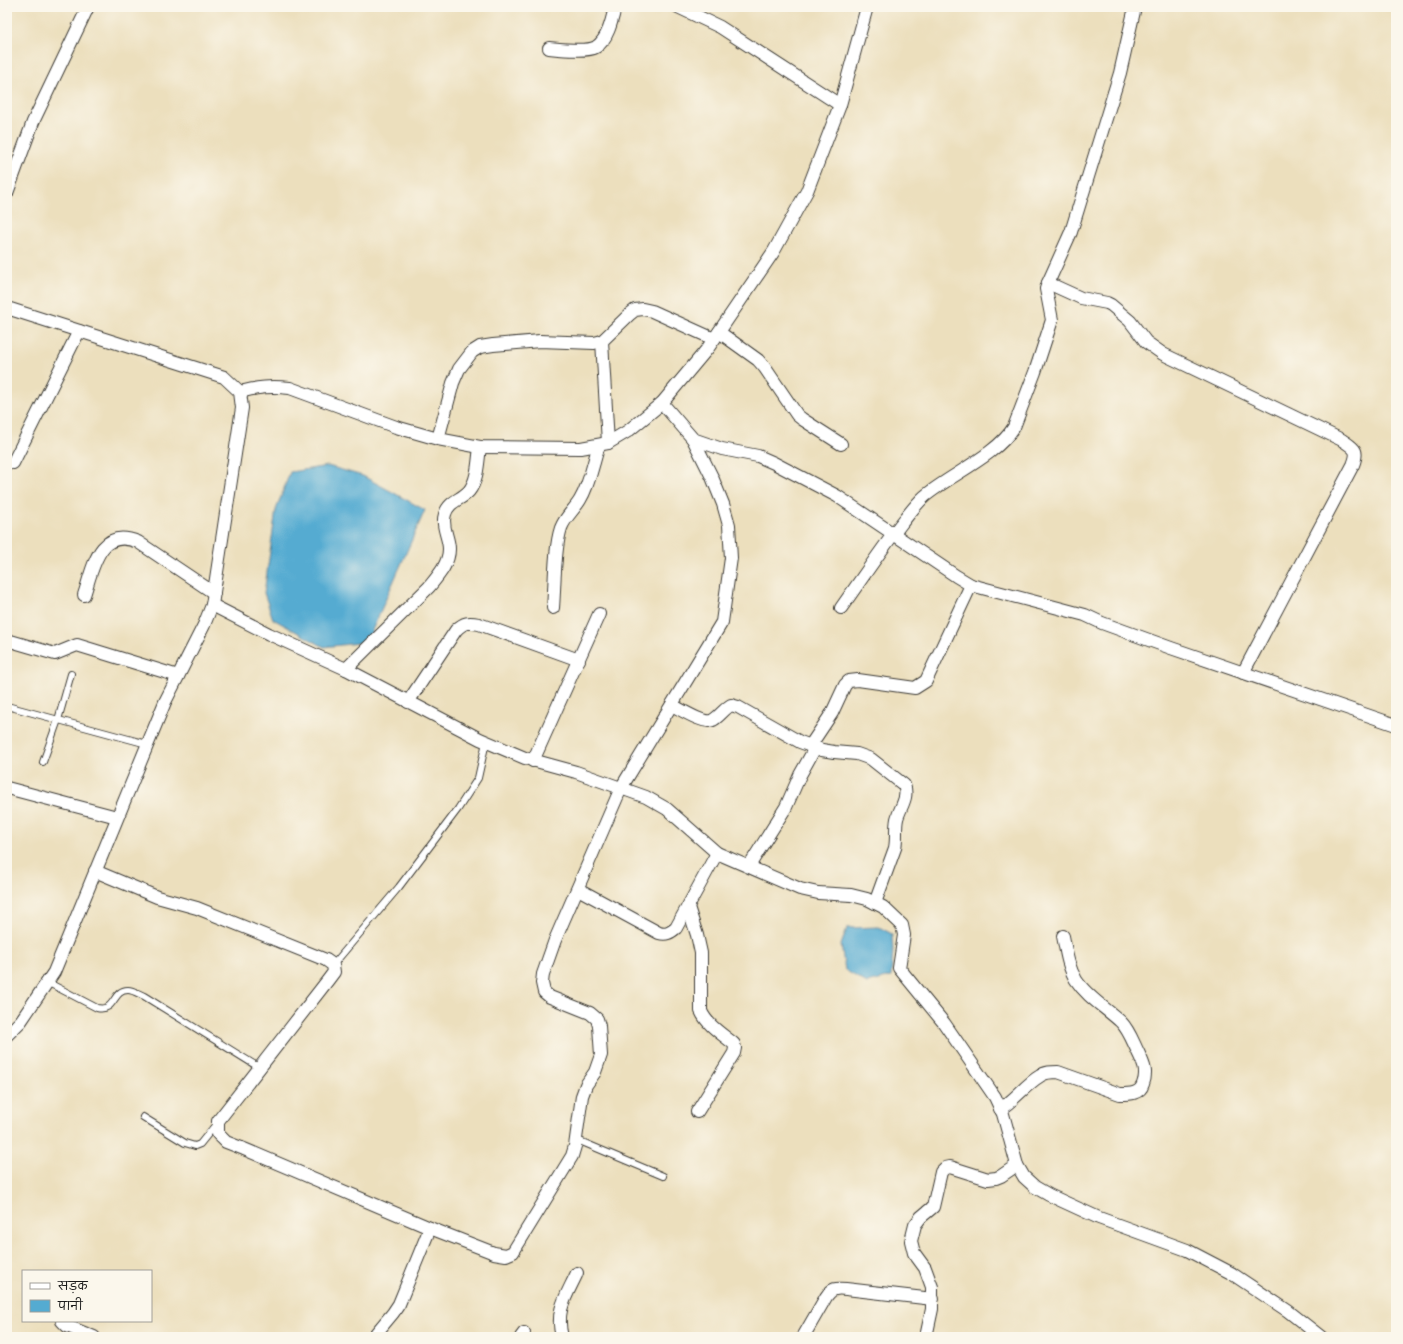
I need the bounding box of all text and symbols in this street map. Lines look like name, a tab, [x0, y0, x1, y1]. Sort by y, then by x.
legend	[22, 1270, 152, 1322]
text: सड़क	[57, 1278, 89, 1294]
text: पानी	[57, 1297, 83, 1314]

